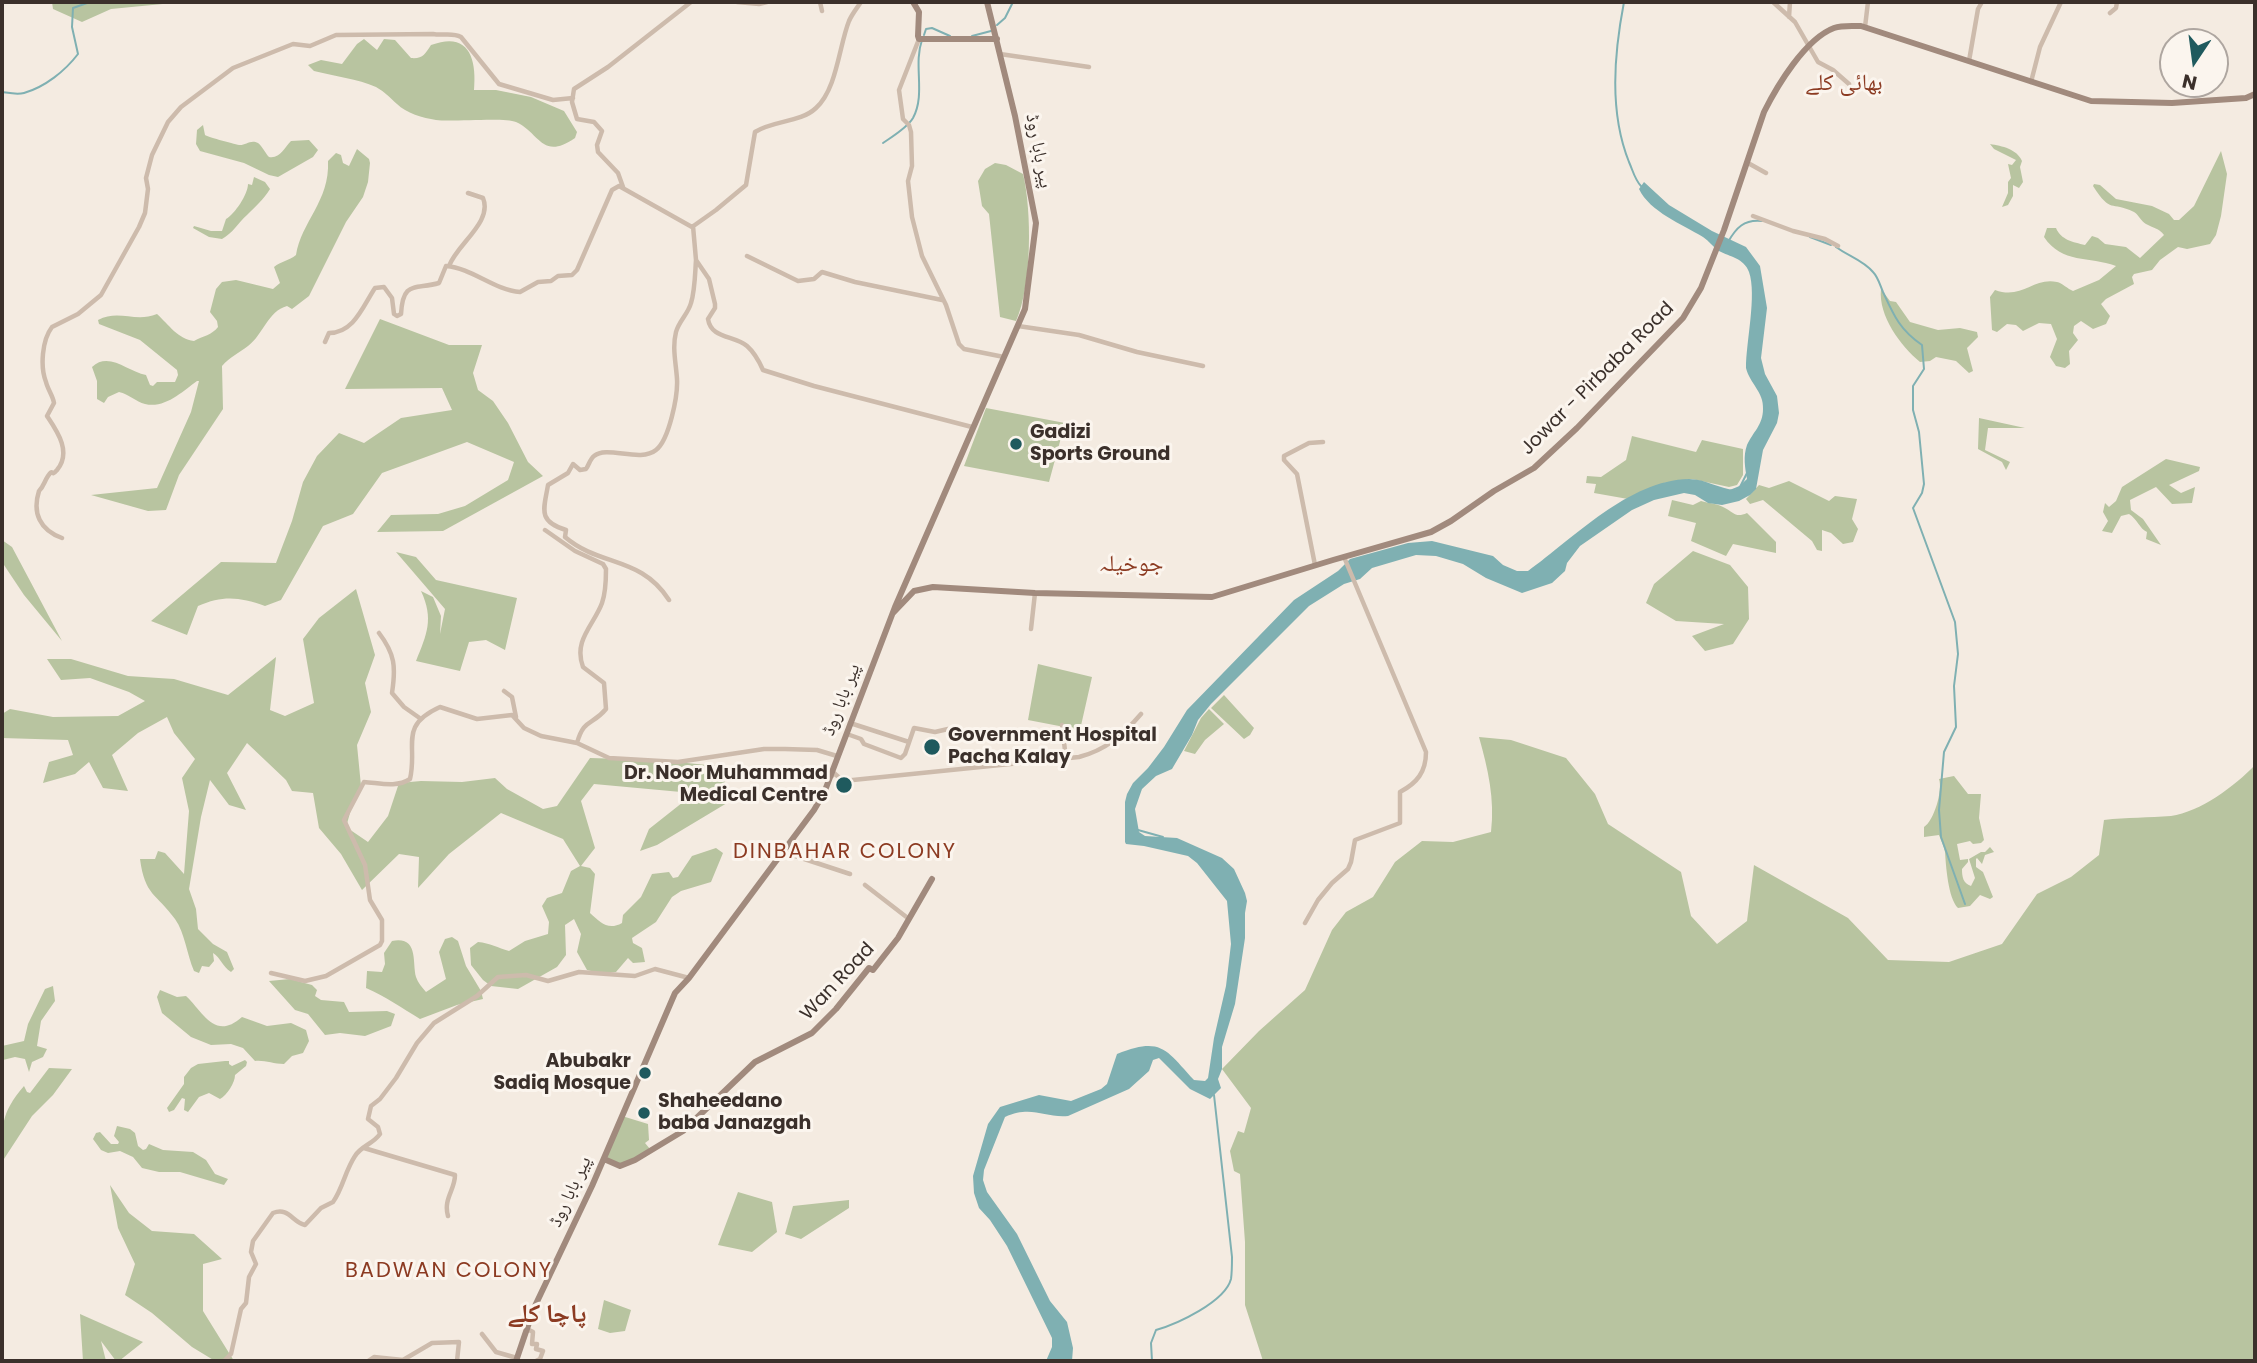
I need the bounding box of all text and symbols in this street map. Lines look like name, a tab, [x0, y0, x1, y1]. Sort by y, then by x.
north arrow	[2159, 28, 2229, 98]
text: N	[2180, 67, 2200, 97]
district label: بھائی كلے	[1805, 70, 1883, 98]
street label: پیر بابا روڈ	[1020, 112, 1056, 190]
street label: Jowar - Pirbaba Road	[1517, 298, 1679, 460]
place label: Gadizi Sports Ground	[1030, 422, 1170, 466]
marker: Gadizi Sports Ground	[1008, 436, 1024, 452]
district label: جوخیلہ	[1099, 551, 1163, 579]
street label: پیر بابا روڈ	[818, 661, 866, 739]
place label: Government Hospital Pacha Kalay	[948, 725, 1157, 769]
marker: Government Hospital Pacha Kalay	[922, 737, 942, 757]
place label: Dr. Noor Muhammad Medical Centre	[624, 763, 828, 807]
marker: Dr. Noor Muhammad Medical Centre	[834, 775, 854, 795]
district label: DINBAHAR COLONY	[735, 840, 955, 866]
street label: Wan Road	[796, 938, 880, 1026]
place label: Abubakr Sadiq Mosque	[493, 1051, 631, 1095]
marker: Abubakr Sadiq Mosque	[637, 1065, 653, 1081]
place label: Shaheedano baba Janazgah	[658, 1091, 811, 1135]
marker: Shaheedano baba Janazgah	[636, 1105, 652, 1121]
street label: پیر بابا روڈ	[545, 1153, 597, 1231]
district label: BADWAN COLONY	[347, 1259, 551, 1285]
district label: پاچا کلے	[508, 1299, 586, 1331]

